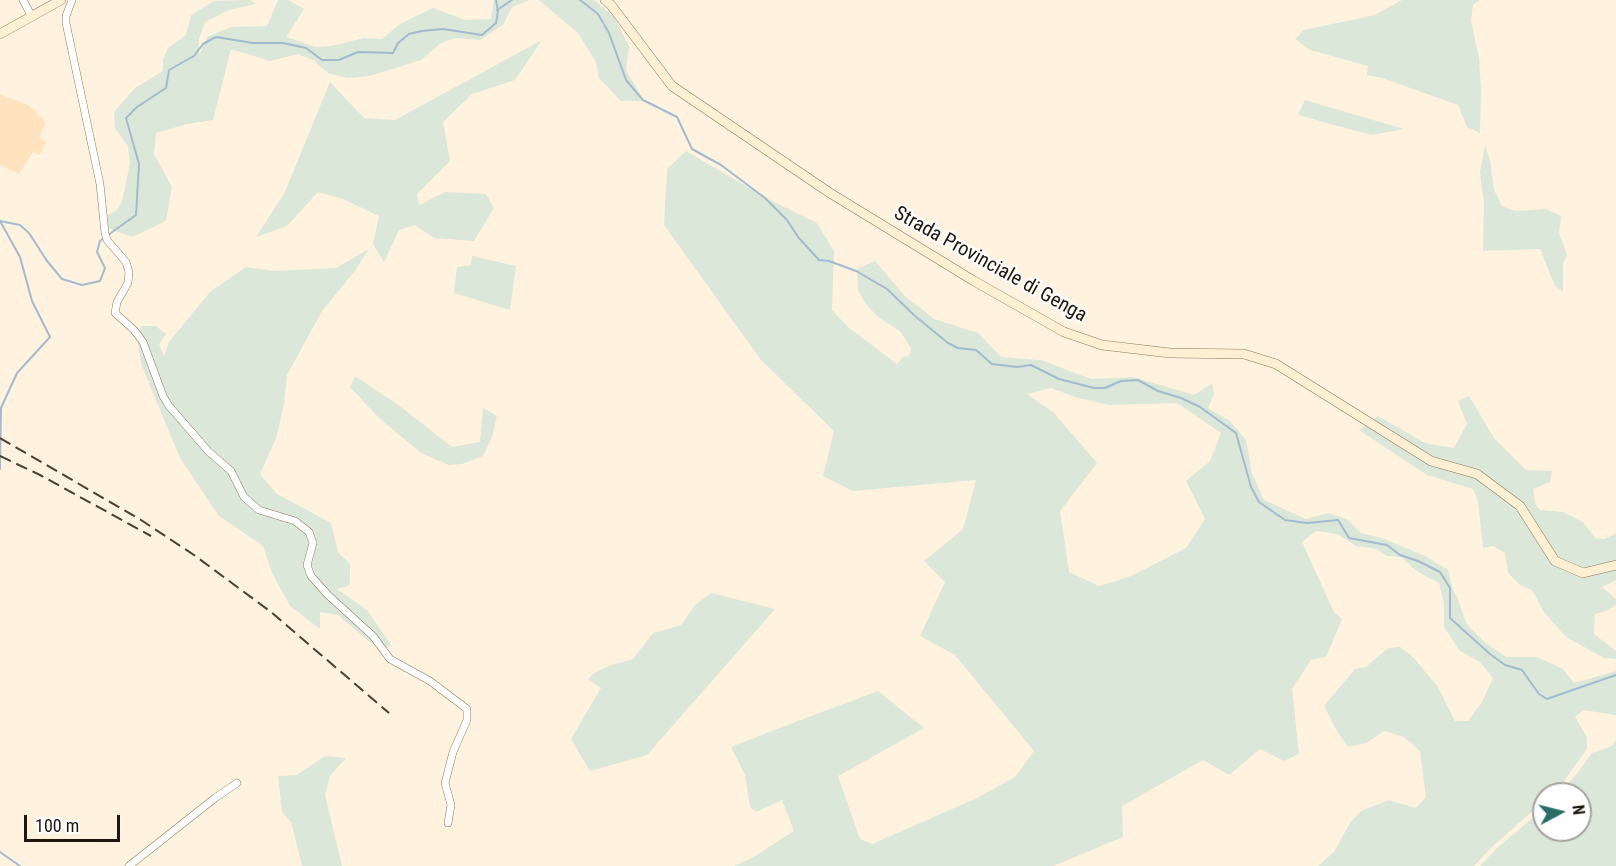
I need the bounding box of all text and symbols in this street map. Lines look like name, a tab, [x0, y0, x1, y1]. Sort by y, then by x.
street label: Strada Provinciale di Genga	[889, 202, 1091, 328]
north arrow	[1532, 782, 1592, 842]
scale bar	[27, 803, 123, 841]
text: N	[1568, 804, 1588, 816]
text: 100 m	[35, 815, 79, 836]

